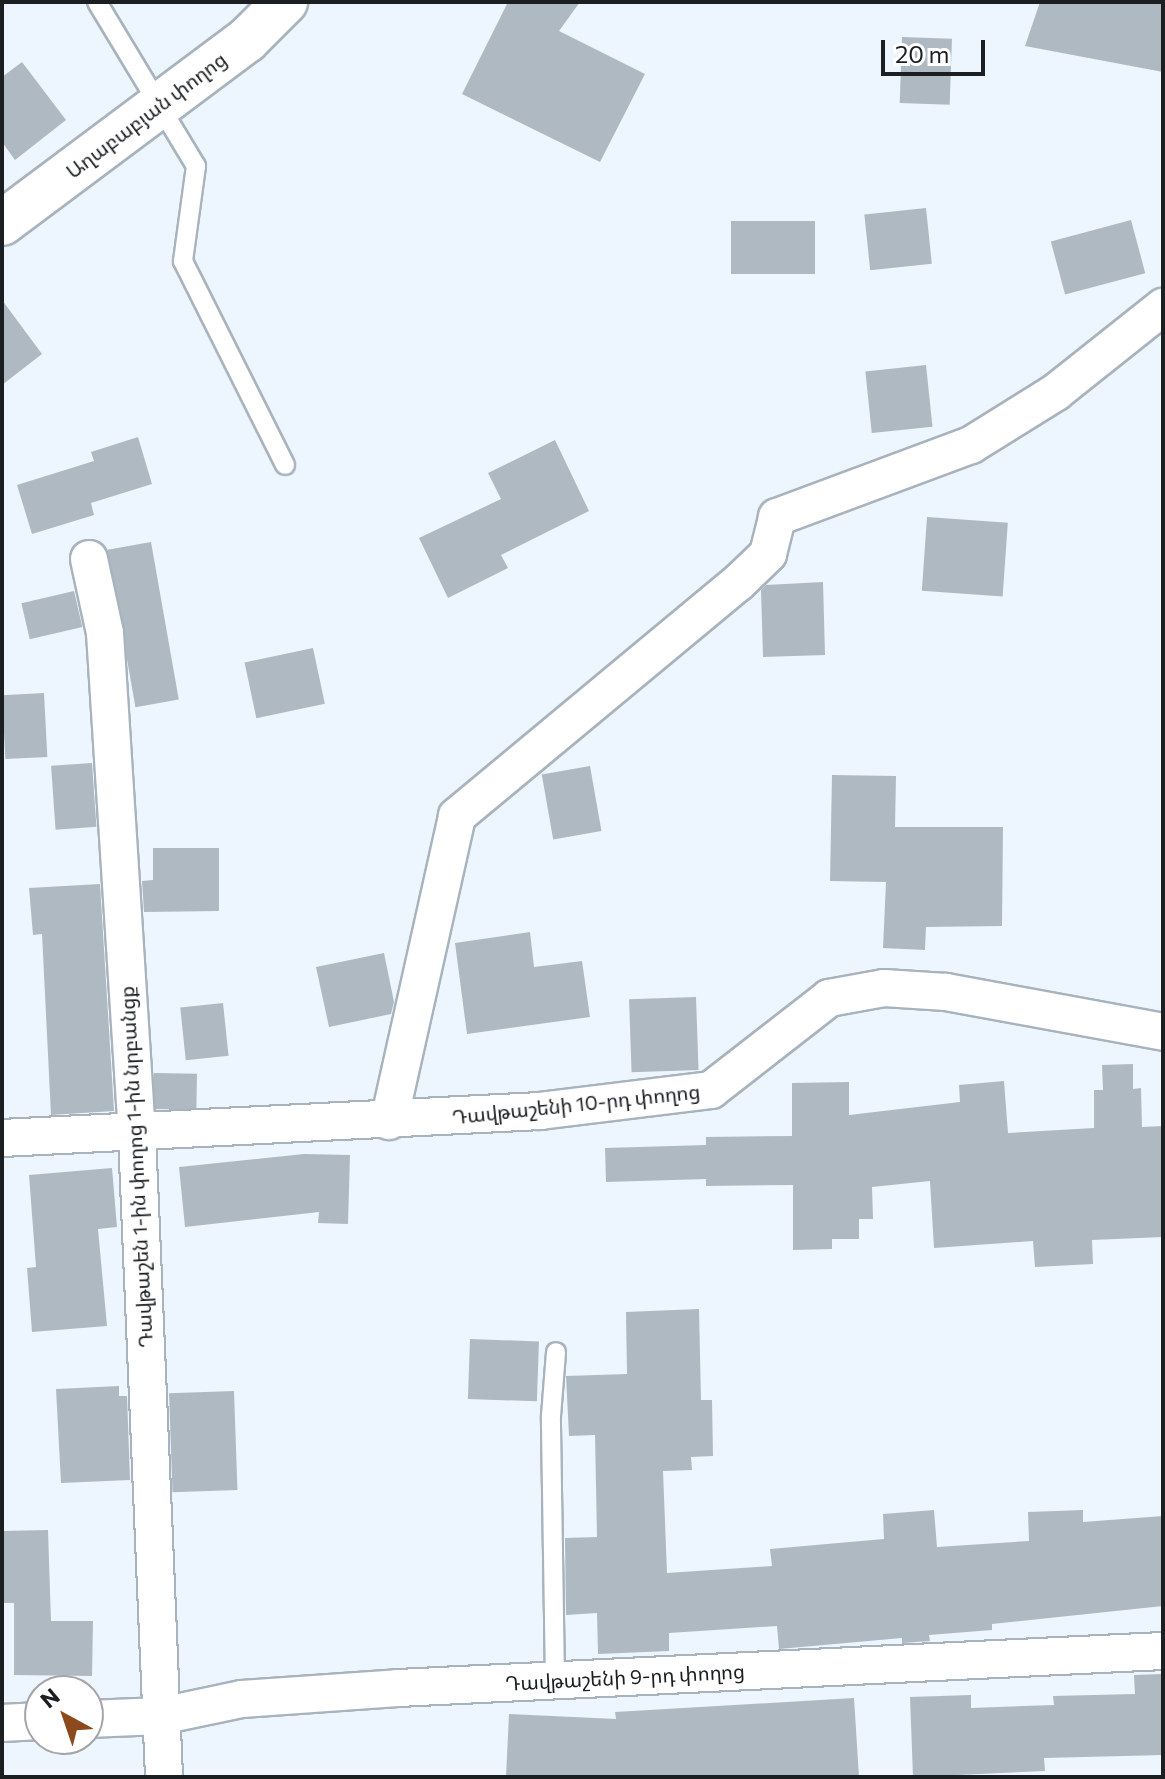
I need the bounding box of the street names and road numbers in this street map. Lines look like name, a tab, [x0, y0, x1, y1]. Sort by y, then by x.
street label: Աղաբաբյան փողոց	[61, 47, 231, 183]
street label: Դավթաշեն 1-ին փողոց 1-ին նրբանցք	[115, 985, 157, 1349]
street label: Դավթաշենի 10-րդ փողոց	[451, 1079, 701, 1129]
street label: Դավթաշենի 9-րդ փողոց	[505, 1659, 745, 1695]

